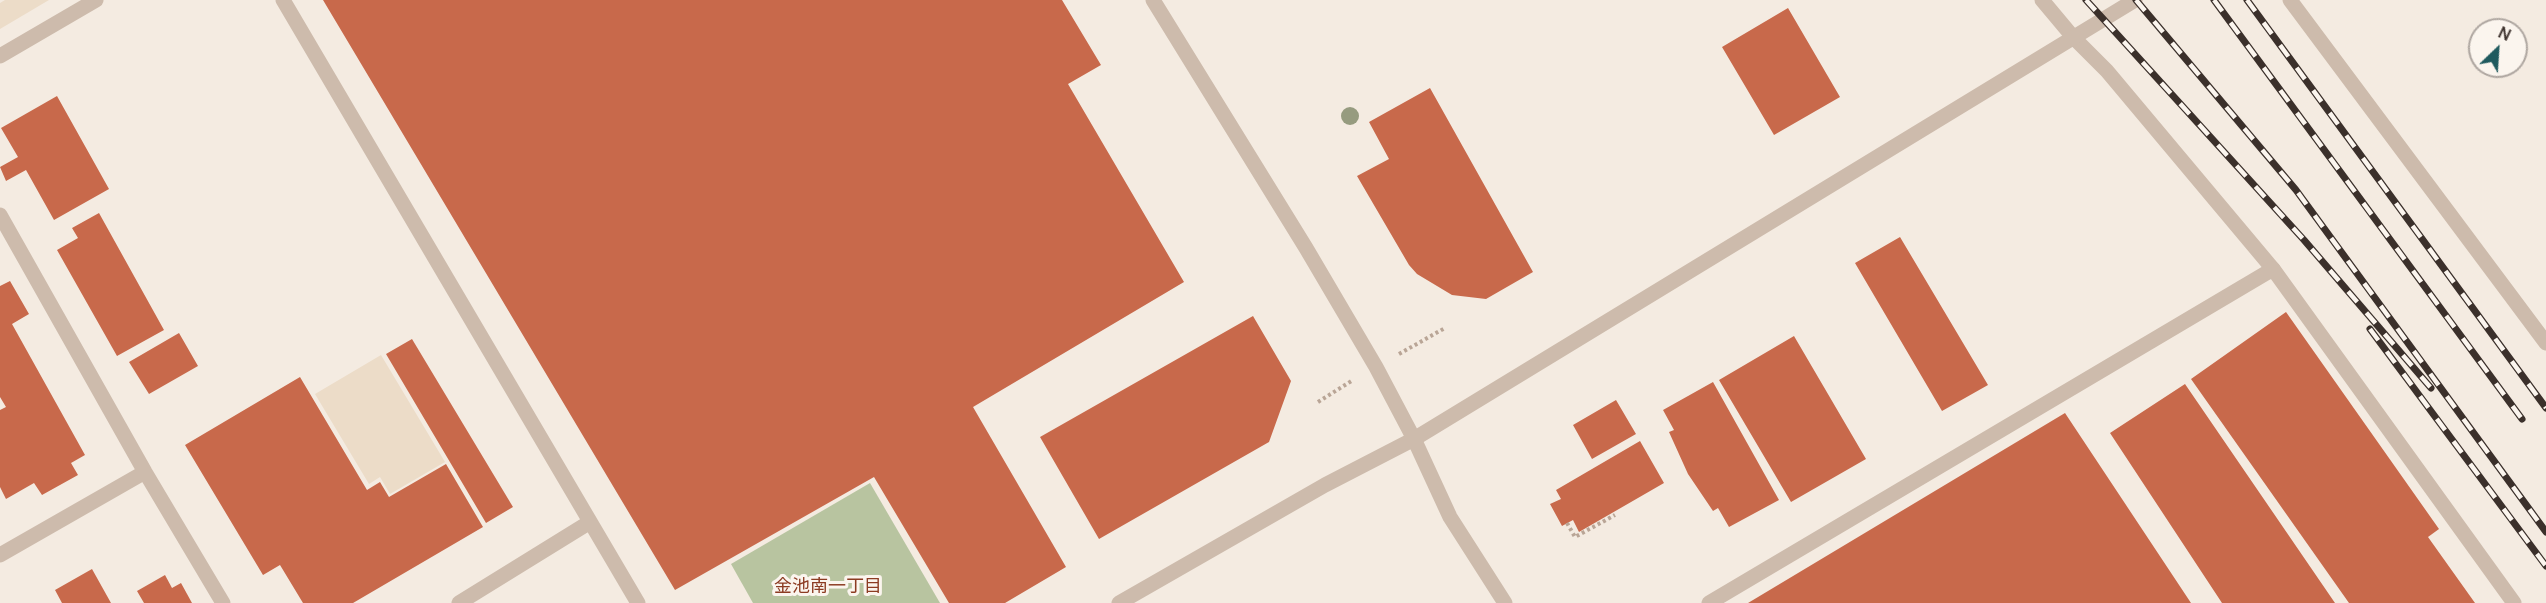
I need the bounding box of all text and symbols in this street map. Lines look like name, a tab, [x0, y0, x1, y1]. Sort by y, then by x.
north arrow	[2468, 18, 2528, 78]
text: N	[2495, 21, 2515, 46]
district label: 金池南一丁目	[774, 576, 882, 598]

